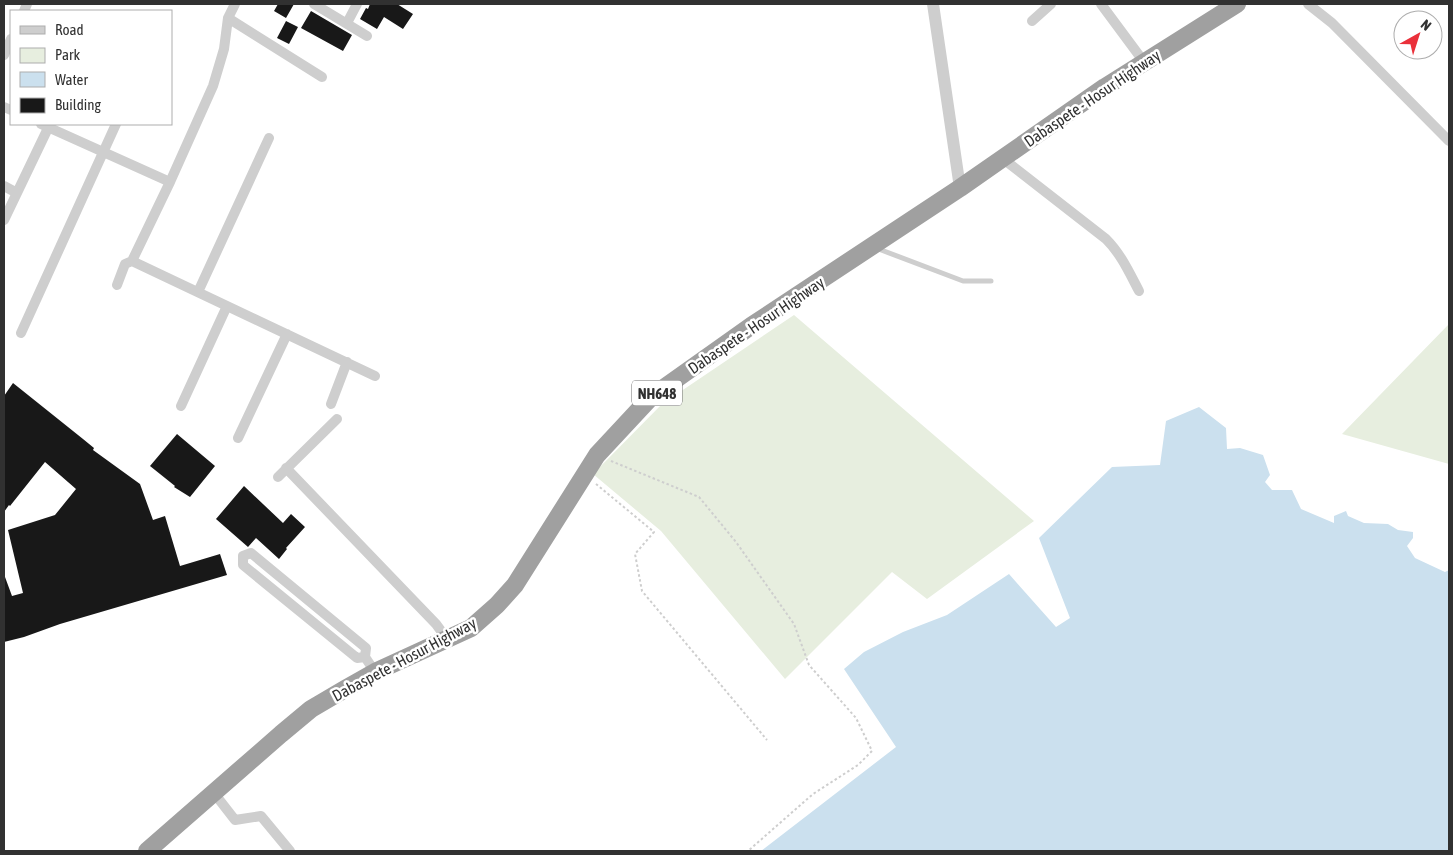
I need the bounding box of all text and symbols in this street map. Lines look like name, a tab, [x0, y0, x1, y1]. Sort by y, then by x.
legend	[10, 10, 172, 125]
north arrow	[1393, 10, 1443, 60]
text: N	[1418, 16, 1434, 34]
text: Road	[55, 21, 84, 38]
text: Park	[55, 46, 80, 63]
street label: Dabaspete - Hosur Highway	[1021, 46, 1164, 151]
text: Water	[55, 71, 88, 88]
text: Building	[55, 96, 101, 113]
street label: Dabaspete - Hosur Highway	[685, 273, 828, 378]
road number: NH648	[632, 380, 682, 406]
street label: Dabaspete - Hosur Highway	[329, 613, 480, 705]

